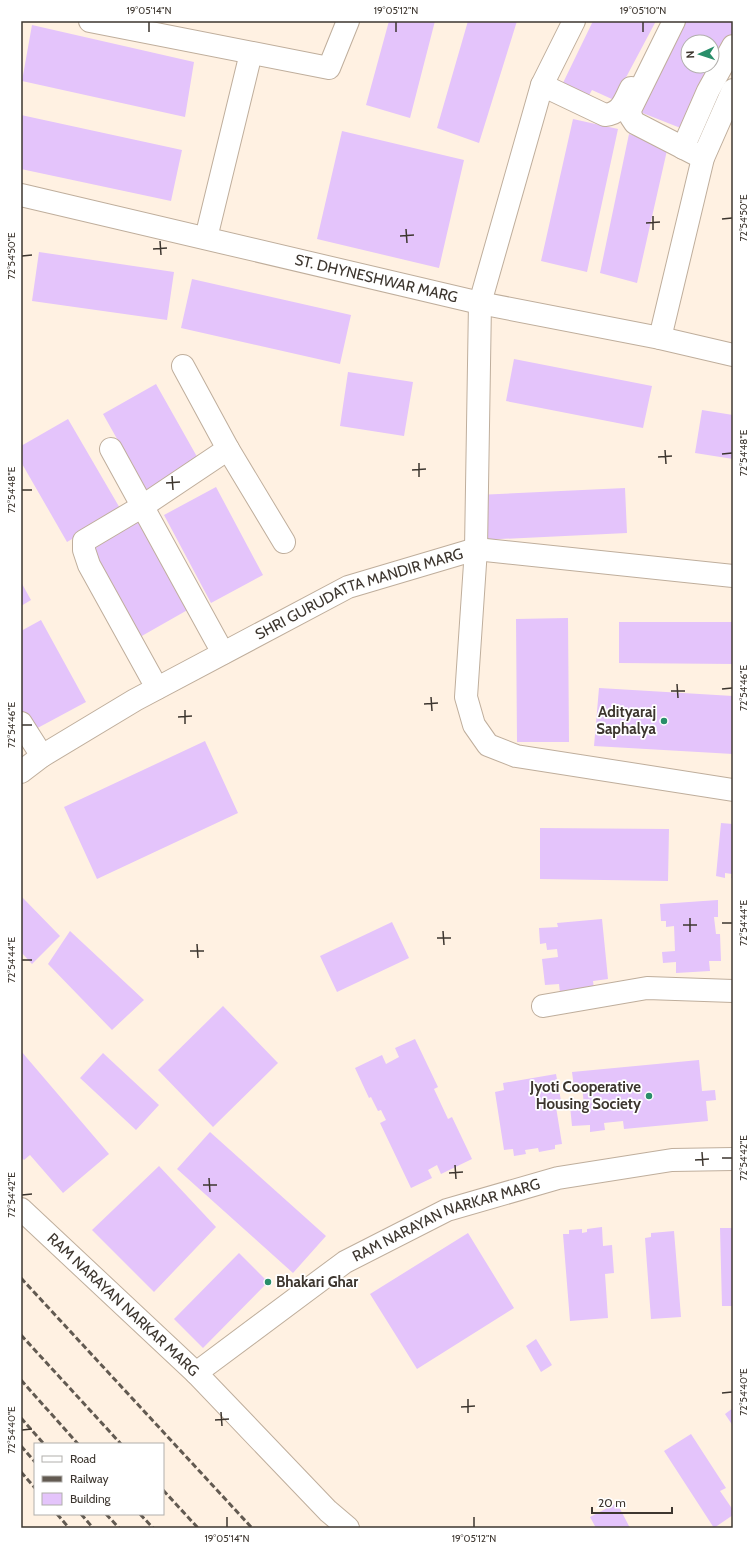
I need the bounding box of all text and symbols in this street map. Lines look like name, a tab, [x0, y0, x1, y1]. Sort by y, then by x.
text: 19°05'14"N	[126, 4, 172, 17]
text: 19°05'12"N	[374, 4, 418, 17]
text: 19°05'10"N	[620, 4, 666, 17]
north arrow	[680, 34, 720, 74]
text: N	[683, 50, 697, 59]
text: 72°54'50"E	[737, 194, 750, 242]
text: 72°54'50"E	[5, 232, 18, 280]
street label: ST. DHYNESHWAR MARG	[293, 251, 460, 306]
text: 72°54'48"E	[737, 429, 750, 476]
text: 72°54'48"E	[5, 466, 18, 513]
street label: SHRI GURUDATTA MANDIR MARG	[252, 544, 465, 644]
text: 72°54'46"E	[737, 665, 750, 711]
text: 72°54'46"E	[5, 702, 18, 748]
place label: Adityaraj Saphalya	[596, 703, 657, 738]
marker: Adityaraj Saphalya	[659, 716, 669, 726]
text: 72°54'44"E	[737, 900, 750, 946]
text: 72°54'44"E	[5, 937, 18, 983]
place label: Jyoti Cooperative Housing Society	[529, 1078, 642, 1113]
marker: Jyoti Cooperative Housing Society	[644, 1091, 654, 1101]
text: 72°54'42"E	[737, 1135, 750, 1181]
text: 72°54'42"E	[5, 1172, 18, 1218]
street label: RAM NARAYAN NARKAR MARG	[349, 1175, 542, 1266]
street label: RAM NARAYAN NARKAR MARG	[44, 1229, 203, 1380]
place label: Bhakari Ghar	[276, 1273, 358, 1291]
marker: Bhakari Ghar	[263, 1277, 273, 1287]
text: 72°54'40"E	[737, 1368, 750, 1416]
text: 72°54'40"E	[5, 1406, 18, 1454]
legend	[34, 1443, 164, 1515]
text: Road	[70, 1451, 96, 1466]
text: Railway	[70, 1471, 108, 1486]
scale bar	[592, 1489, 672, 1515]
text: Building	[70, 1491, 112, 1506]
text: 20 m	[598, 1495, 626, 1510]
text: 19°05'14"N	[204, 1532, 250, 1545]
text: 19°05'12"N	[452, 1532, 496, 1545]

